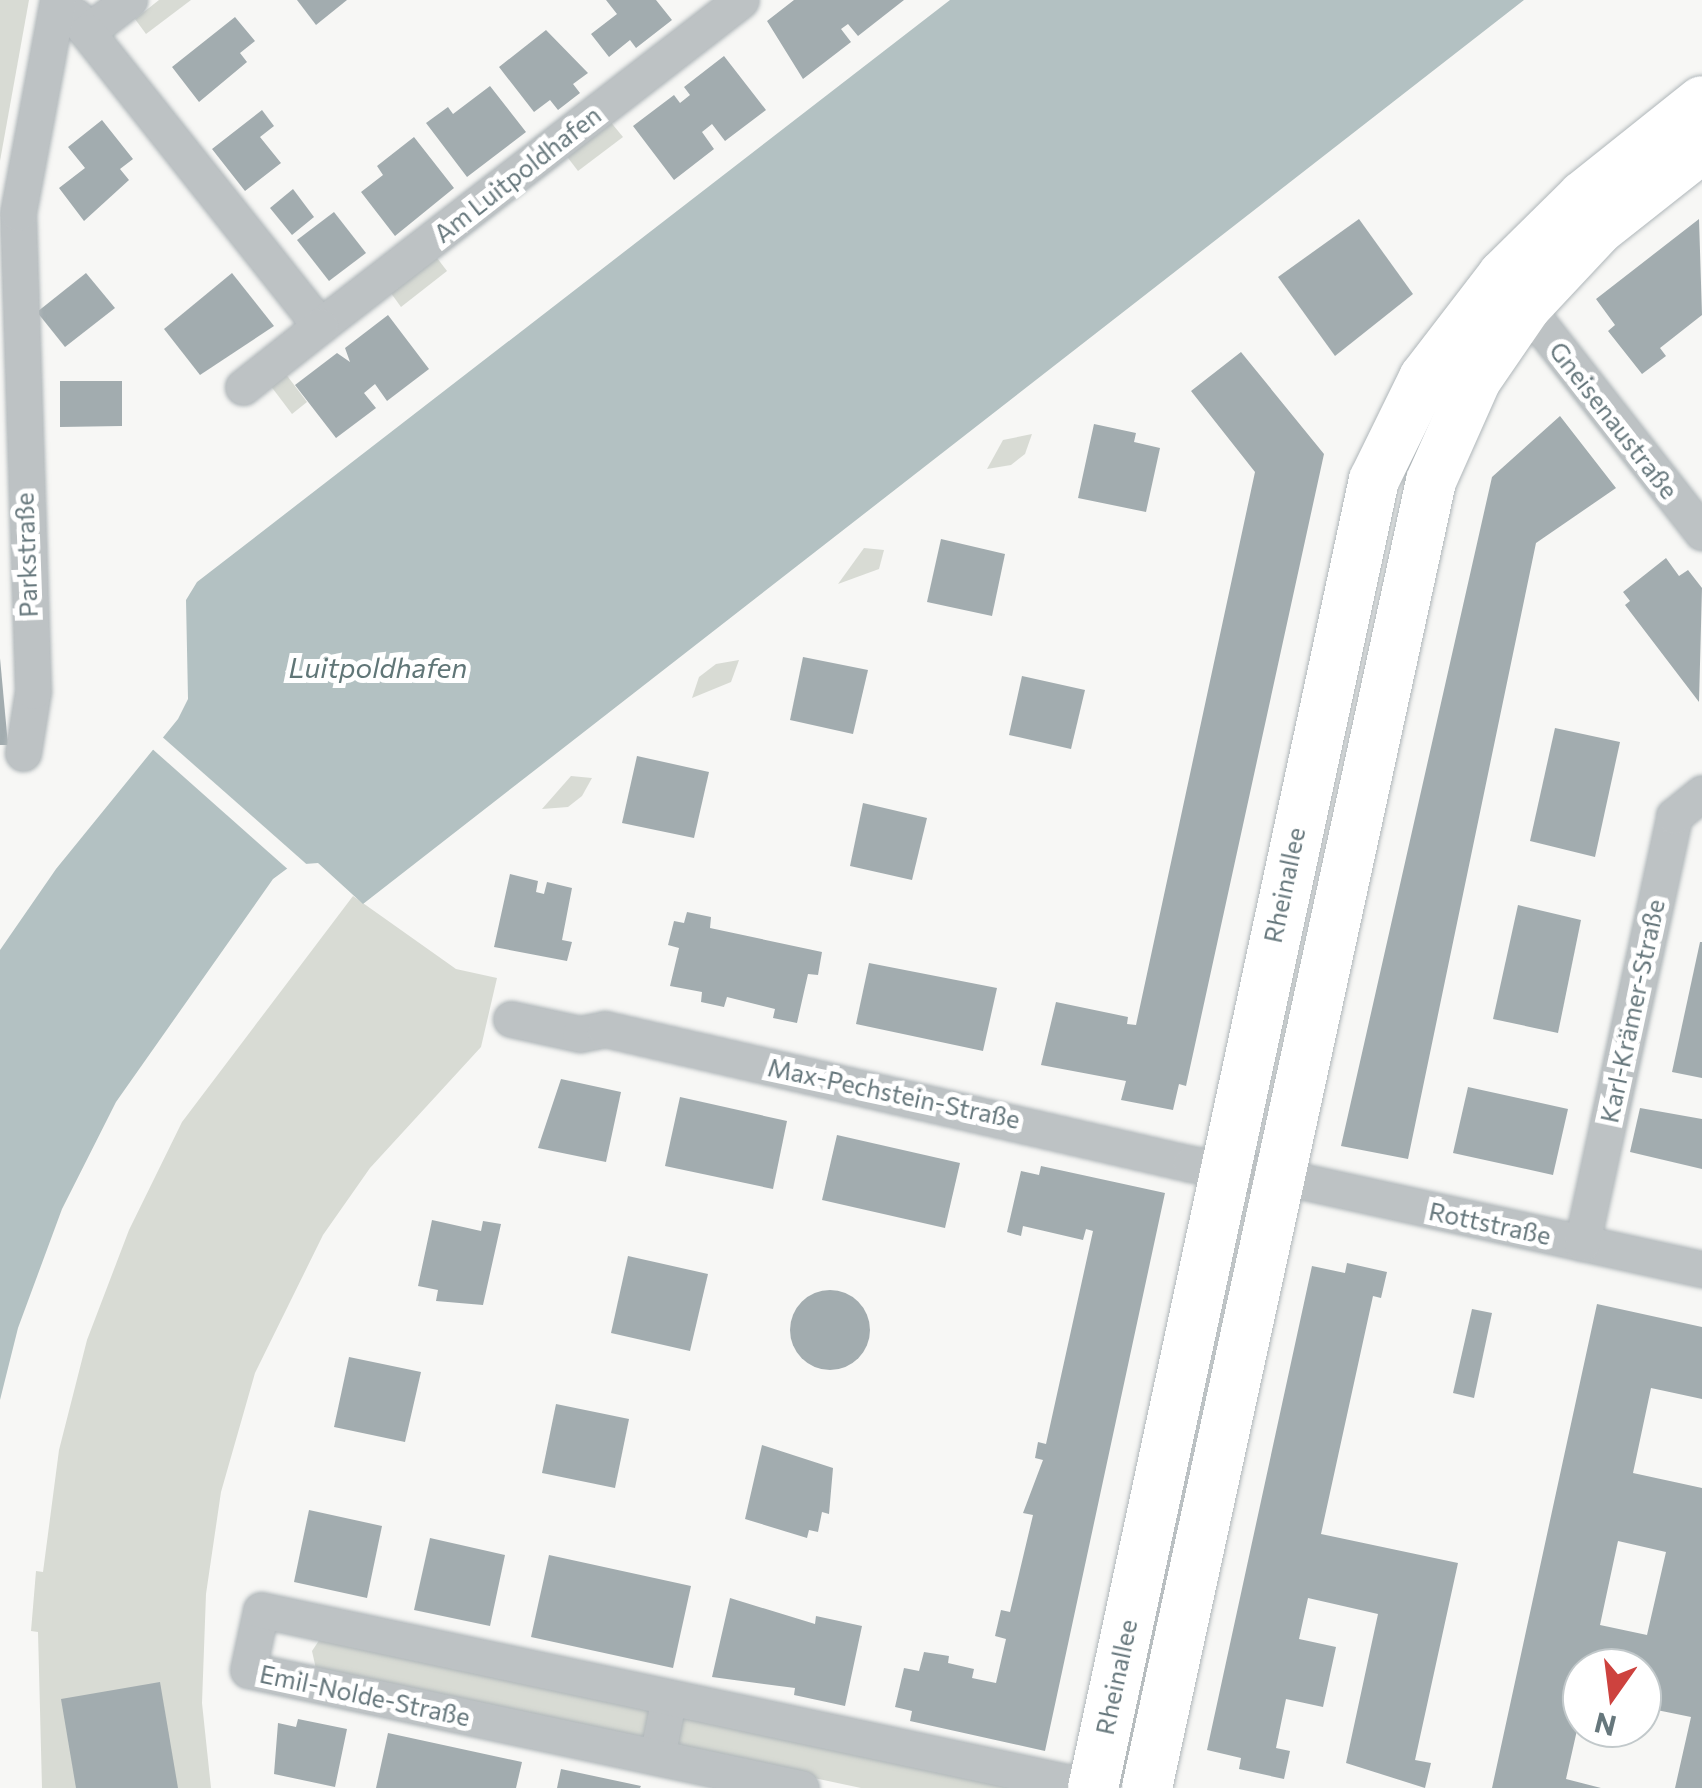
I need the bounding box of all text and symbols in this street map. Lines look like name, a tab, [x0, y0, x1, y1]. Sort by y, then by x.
street label: Am Luitpoldhafen	[428, 100, 606, 248]
street label: Gneisenaustraße	[1543, 336, 1685, 504]
street label: Parkstraße	[9, 492, 43, 618]
water label: Luitpoldhafen	[289, 650, 467, 684]
street label: Rheinallee	[1257, 825, 1311, 945]
street label: Karl-Krämer-Straße	[1594, 897, 1670, 1125]
street label: Max-Pechstein-Straße	[765, 1052, 1023, 1134]
street label: Rottstraße	[1426, 1195, 1554, 1251]
street label: Rheinallee	[1089, 1617, 1143, 1737]
north arrow	[1562, 1648, 1662, 1748]
street label: Emil-Nolde-Straße	[257, 1658, 473, 1732]
text: N	[1591, 1706, 1620, 1744]

